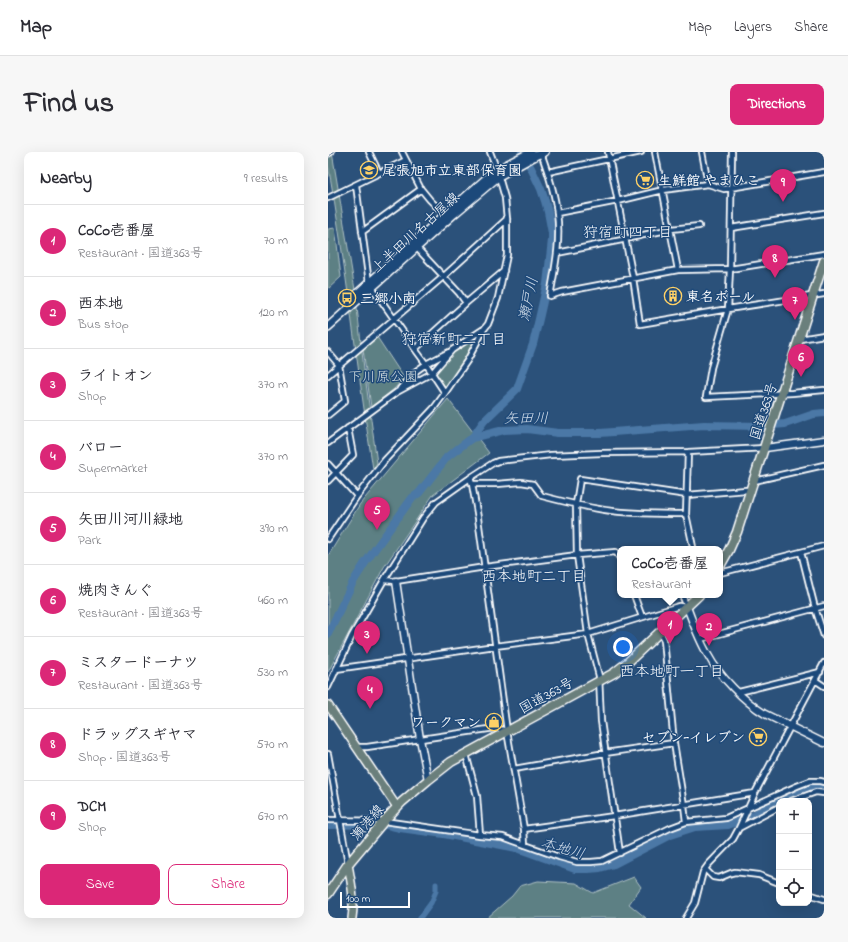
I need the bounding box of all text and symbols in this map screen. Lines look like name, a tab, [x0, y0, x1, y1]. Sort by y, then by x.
text: Map	[20, 14, 52, 41]
text: Map	[688, 17, 712, 38]
text: Layers	[734, 17, 772, 38]
text: Share	[794, 17, 828, 38]
text: Find us	[24, 84, 114, 125]
button: Directions	[730, 84, 824, 125]
school or university icon: 尾張旭市立東部保育園	[359, 160, 379, 180]
place label: 尾張旭市立東部保育園	[382, 161, 522, 182]
text: Nearby	[40, 166, 92, 191]
text: 9 results	[244, 169, 288, 188]
pin: 9	[770, 169, 796, 202]
supermarket icon: 生鮮館 やまひこ	[635, 170, 655, 190]
place label: 生鮮館 やまひこ	[658, 171, 760, 192]
street label: 上半田川名古屋線	[367, 188, 465, 278]
text: CoCo壱番屋	[78, 220, 155, 242]
district label: 狩宿町四丁目	[583, 222, 673, 244]
text: 1	[51, 231, 55, 250]
text: 70 m	[264, 231, 288, 250]
text: Restaurant · 国道363号	[78, 244, 203, 263]
pin: 8	[762, 245, 788, 278]
water label: 瀬戸川	[514, 275, 544, 324]
building icon: 東名ボール	[663, 286, 683, 306]
place label: 東名ボール	[686, 287, 755, 308]
pin: 7	[782, 287, 808, 320]
bus stop icon: 三郷小南	[337, 288, 357, 308]
place label: 三郷小南	[360, 289, 416, 310]
text: 西本地	[78, 293, 123, 315]
text: 2	[50, 303, 56, 322]
text: 120 m	[258, 303, 288, 322]
text: Bus stop	[78, 315, 129, 334]
district label: 狩宿新町二丁目	[401, 329, 507, 351]
pin: 6	[788, 344, 814, 377]
text: ライトオン	[78, 365, 153, 387]
park label: 下川原公園	[348, 367, 418, 388]
text: 3	[50, 375, 56, 394]
text: 370 m	[258, 375, 288, 394]
street label: 国道363号	[745, 380, 784, 443]
text: Shop	[78, 387, 106, 406]
water label: 矢田川	[503, 408, 549, 430]
text: バロー	[78, 437, 123, 459]
text: 4	[50, 447, 56, 466]
text: 370 m	[258, 447, 288, 466]
text: Supermarket	[78, 459, 148, 478]
pin: 5	[364, 497, 390, 530]
text: 矢田川河川緑地	[78, 509, 183, 531]
text: 5	[49, 519, 57, 538]
text: 390 m	[260, 519, 288, 538]
text: Park	[78, 531, 102, 550]
popup	[617, 546, 723, 598]
text: CoCo壱番屋	[631, 553, 709, 575]
district label: 西本地町二丁目	[481, 566, 587, 588]
text: Restaurant	[631, 575, 692, 594]
text: 焼肉きんぐ	[78, 580, 153, 602]
text: 6	[50, 591, 56, 610]
text: 460 m	[258, 591, 288, 610]
text: Restaurant · 国道363号	[78, 604, 203, 623]
pin: 1	[657, 611, 683, 644]
pin: 2	[696, 613, 722, 646]
pin: 3	[354, 621, 380, 654]
your location	[613, 637, 633, 657]
text: ミスタードーナツ	[78, 652, 198, 674]
district label: 西本地町一丁目	[619, 661, 725, 683]
text: 7	[50, 663, 56, 682]
text: 530 m	[256, 663, 288, 682]
street label: 国道363号	[516, 673, 578, 720]
text: Restaurant · 国道363号	[78, 676, 203, 695]
pin: 4	[357, 676, 383, 709]
shop icon: ワークマン	[484, 712, 504, 732]
place label: ワークマン	[411, 713, 481, 734]
text: ドラッグスギヤマ	[78, 724, 197, 746]
supermarket icon: セブン-イレブン	[748, 727, 768, 747]
place label: セブン-イレブン	[642, 728, 745, 749]
text: 8	[51, 735, 55, 754]
text: 570 m	[256, 735, 288, 754]
text: Shop · 国道363号	[78, 748, 171, 767]
text: DCM	[78, 796, 106, 818]
map controls	[776, 798, 812, 906]
button: +	[776, 798, 812, 834]
street label: 瀬港線	[346, 800, 390, 846]
text: 9	[51, 807, 55, 826]
text: 670 m	[258, 807, 288, 826]
text: Shop	[78, 818, 106, 837]
water label: 本地川	[538, 832, 587, 866]
button: −	[776, 834, 812, 870]
button: Save	[40, 864, 160, 905]
button: Share	[168, 864, 288, 905]
button: locate	[776, 870, 812, 906]
scale bar	[340, 890, 410, 909]
text: 100 m	[346, 891, 370, 907]

